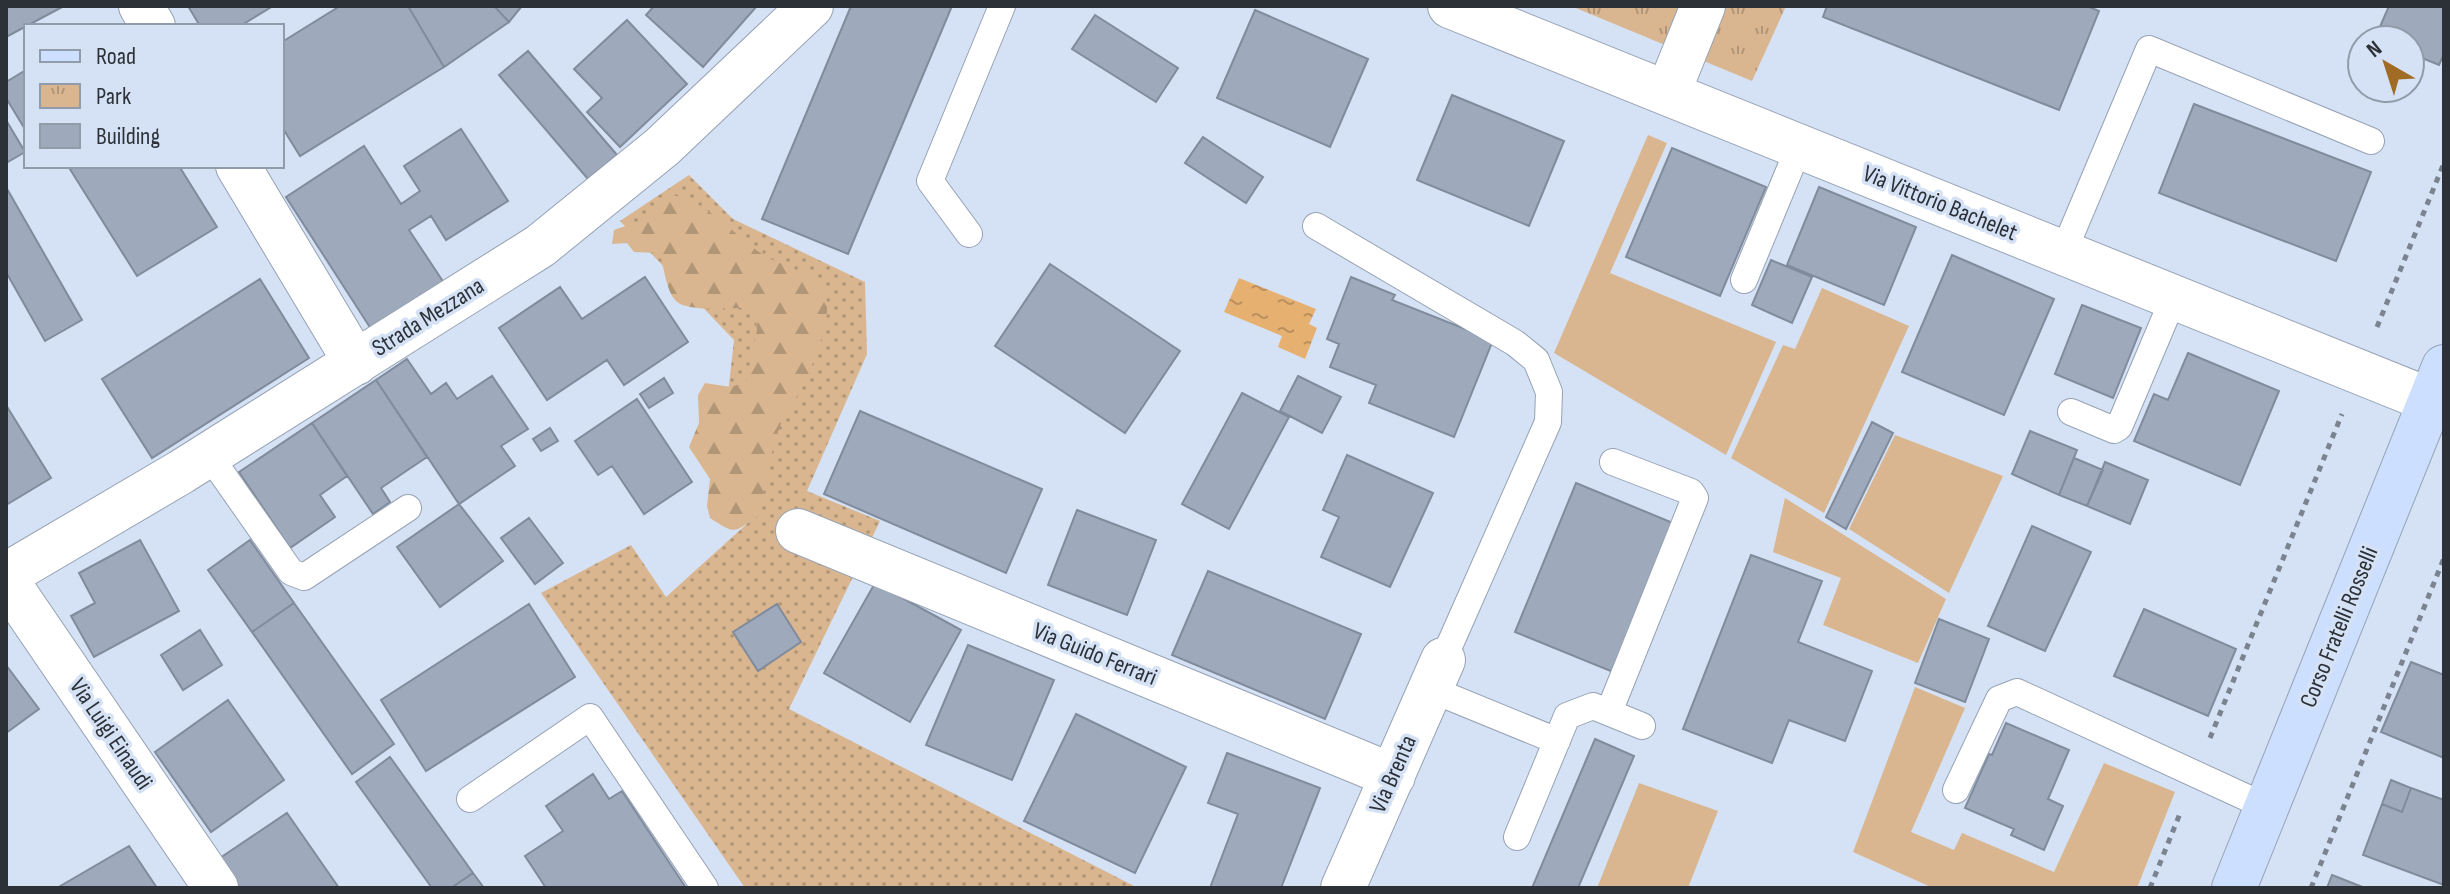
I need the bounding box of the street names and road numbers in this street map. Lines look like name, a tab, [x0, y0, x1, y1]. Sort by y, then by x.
street label: Via Vittorio Bachelet	[1859, 159, 2021, 247]
street label: Strada Mezzana	[367, 271, 489, 363]
street label: Corso Fratelli Rosselli	[2294, 542, 2384, 712]
street label: Via Guido Ferrari	[1029, 616, 1161, 692]
street label: Via Luigi Einaudi	[63, 673, 159, 795]
street label: Via Brenta	[1363, 731, 1423, 817]

